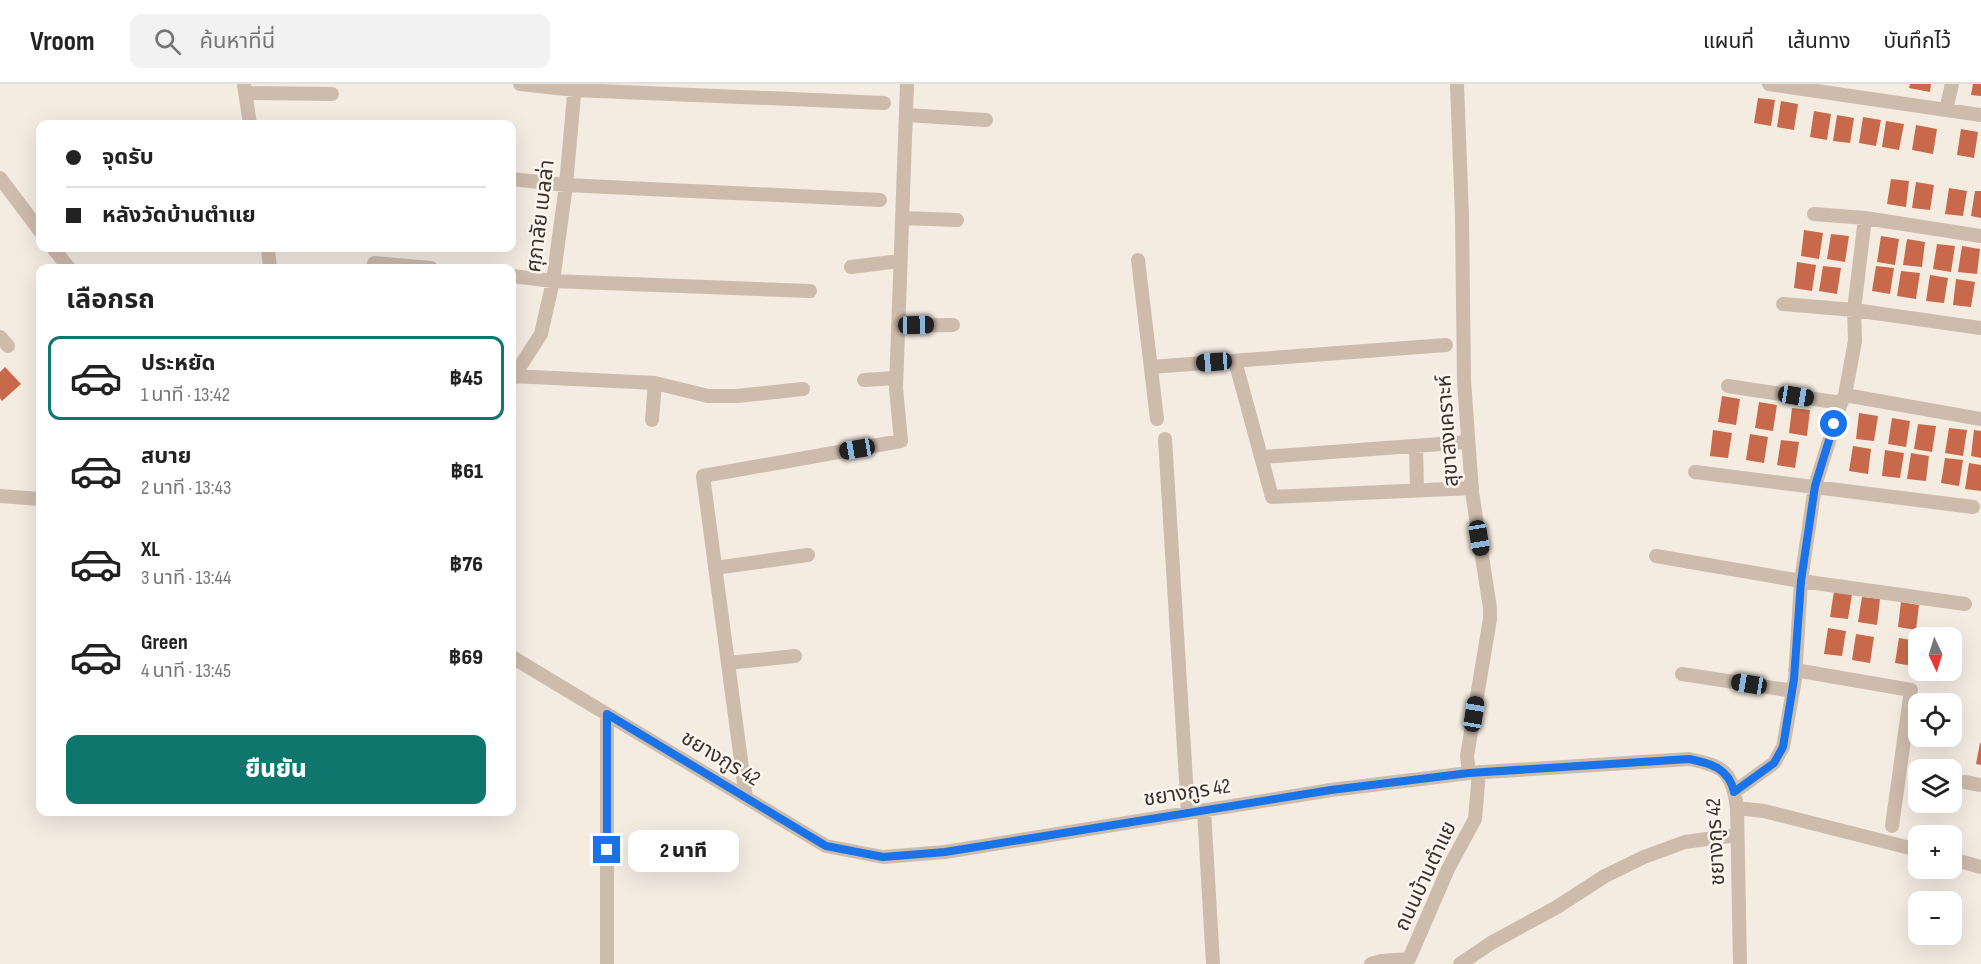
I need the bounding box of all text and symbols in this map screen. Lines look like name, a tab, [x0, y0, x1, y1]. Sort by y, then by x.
search box	[130, 14, 550, 68]
text: Vroom	[30, 25, 94, 58]
icon: search	[151, 25, 184, 58]
text: ค้นหาที่นี่	[199, 28, 275, 55]
text: แผนที่	[1703, 29, 1754, 54]
text: เส้นทาง	[1787, 29, 1851, 54]
text: บันทึกไว้	[1884, 29, 1951, 54]
text: จุดรับ	[102, 144, 154, 171]
street label: ศุภาลัย เบลล่า	[521, 158, 560, 274]
text: หลังวัดบ้านตำแย	[102, 202, 256, 229]
text: เลือกรถ	[66, 284, 155, 316]
car	[898, 316, 934, 334]
text: ประหยัด	[141, 350, 216, 377]
icon: car	[69, 351, 123, 405]
car	[1195, 352, 1233, 372]
text: ฿45	[449, 365, 483, 392]
street label: สุขาสงเคราะห์	[1431, 374, 1464, 488]
text: 1 นาที · 13:42	[141, 383, 230, 407]
car	[1777, 384, 1815, 408]
route start	[1820, 410, 1847, 437]
car	[838, 437, 876, 461]
text: สบาย	[141, 443, 191, 470]
icon: car	[69, 444, 123, 498]
text: ฿61	[450, 458, 483, 485]
text: 2 นาที · 13:43	[141, 476, 231, 500]
car	[1467, 519, 1491, 557]
text: XL	[141, 536, 160, 563]
icon: car	[69, 537, 123, 591]
text: ฿76	[450, 551, 483, 578]
text: 3 นาที · 13:44	[141, 566, 231, 590]
north arrow	[1908, 627, 1962, 681]
map controls	[1908, 627, 1962, 945]
text: Green	[141, 629, 188, 656]
icon: car	[69, 630, 123, 684]
text: ฿69	[449, 644, 483, 671]
text: 4 นาที · 13:45	[141, 659, 231, 683]
car	[1730, 672, 1768, 696]
button: locate	[1908, 693, 1962, 747]
car	[1462, 695, 1486, 733]
street label: ชยางกูร 42	[677, 725, 765, 792]
button: ยืนยัน	[66, 735, 486, 804]
button: layers	[1908, 759, 1962, 813]
street label: ชยางกูร 42	[1142, 773, 1232, 812]
street label: ชยางกูร 42	[1701, 798, 1730, 886]
street label: ถนนบ้านตำแย	[1389, 817, 1462, 935]
button: +	[1908, 825, 1962, 879]
callout: 2 นาที	[628, 829, 739, 871]
route end	[593, 836, 620, 863]
text: 2 นาที	[660, 839, 707, 863]
button: −	[1908, 891, 1962, 945]

